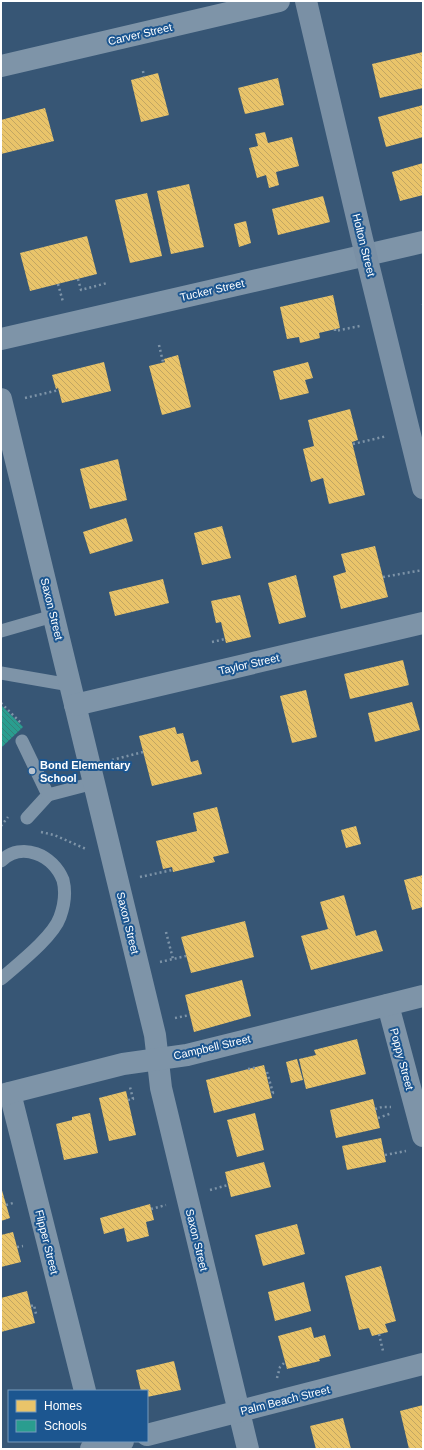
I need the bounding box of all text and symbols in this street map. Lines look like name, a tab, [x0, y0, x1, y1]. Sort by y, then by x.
street label: Carver Street	[107, 21, 173, 47]
street label: Holton Street	[350, 212, 378, 278]
street label: Tucker Street	[179, 277, 245, 303]
street label: Saxon Street	[38, 577, 66, 641]
street label: Taylor Street	[218, 651, 280, 677]
place label: Bond Elementary School	[40, 759, 131, 784]
marker: Bond Elementary School	[27, 766, 37, 776]
street label: Saxon Street	[114, 891, 142, 955]
street label: Poppy Street	[388, 1027, 416, 1091]
street label: Campbell Street	[172, 1032, 252, 1062]
street label: Saxon Street	[183, 1208, 211, 1272]
street label: Flipper Street	[33, 1209, 61, 1275]
street label: Palm Beach Street	[239, 1383, 331, 1417]
legend	[8, 1390, 148, 1442]
text: Homes	[44, 1399, 82, 1413]
text: Schools	[44, 1419, 87, 1433]

